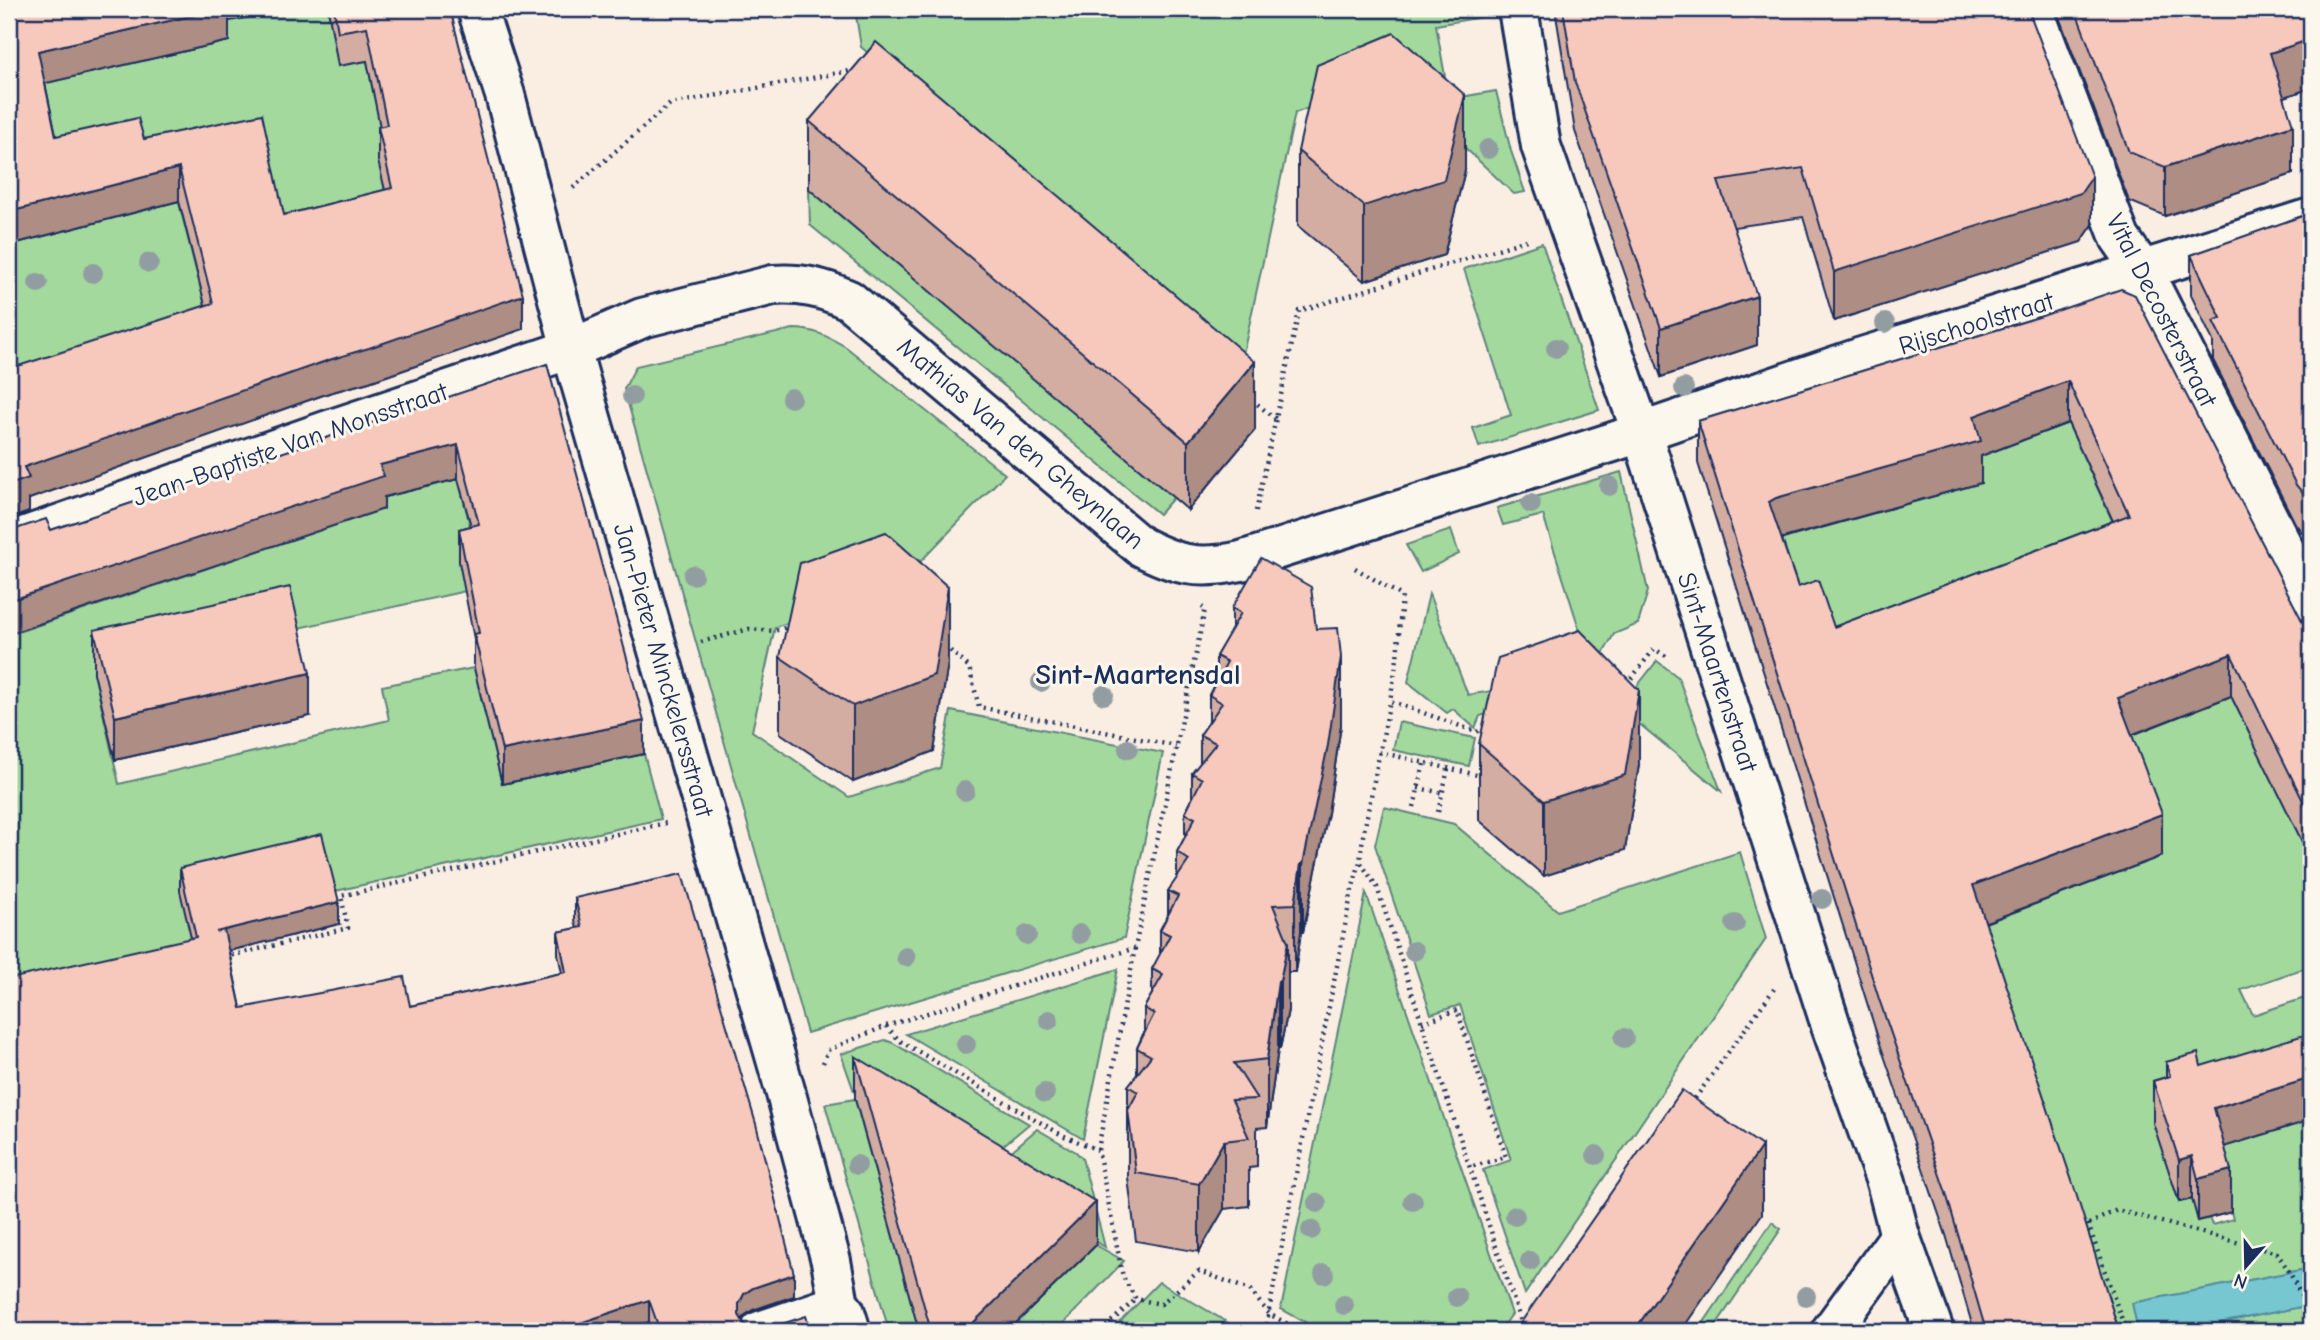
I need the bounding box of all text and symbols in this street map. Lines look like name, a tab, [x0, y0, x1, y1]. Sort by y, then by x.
street label: Vital Decosterstraat	[2099, 209, 2224, 414]
street label: Rijschoolstraat	[1895, 286, 2059, 362]
street label: Mathias Van den Gheynlaan	[891, 332, 1150, 556]
street label: Jean-Baptiste Van Monsstraat	[129, 376, 453, 513]
street label: Jan-Pieter Minckelersstraat	[607, 520, 720, 822]
street label: Sint-Maartenstraat	[1671, 569, 1764, 777]
district label: Sint-Maartensdal	[1035, 659, 1241, 691]
north arrow	[2212, 1232, 2282, 1302]
text: N	[2231, 1269, 2250, 1293]

